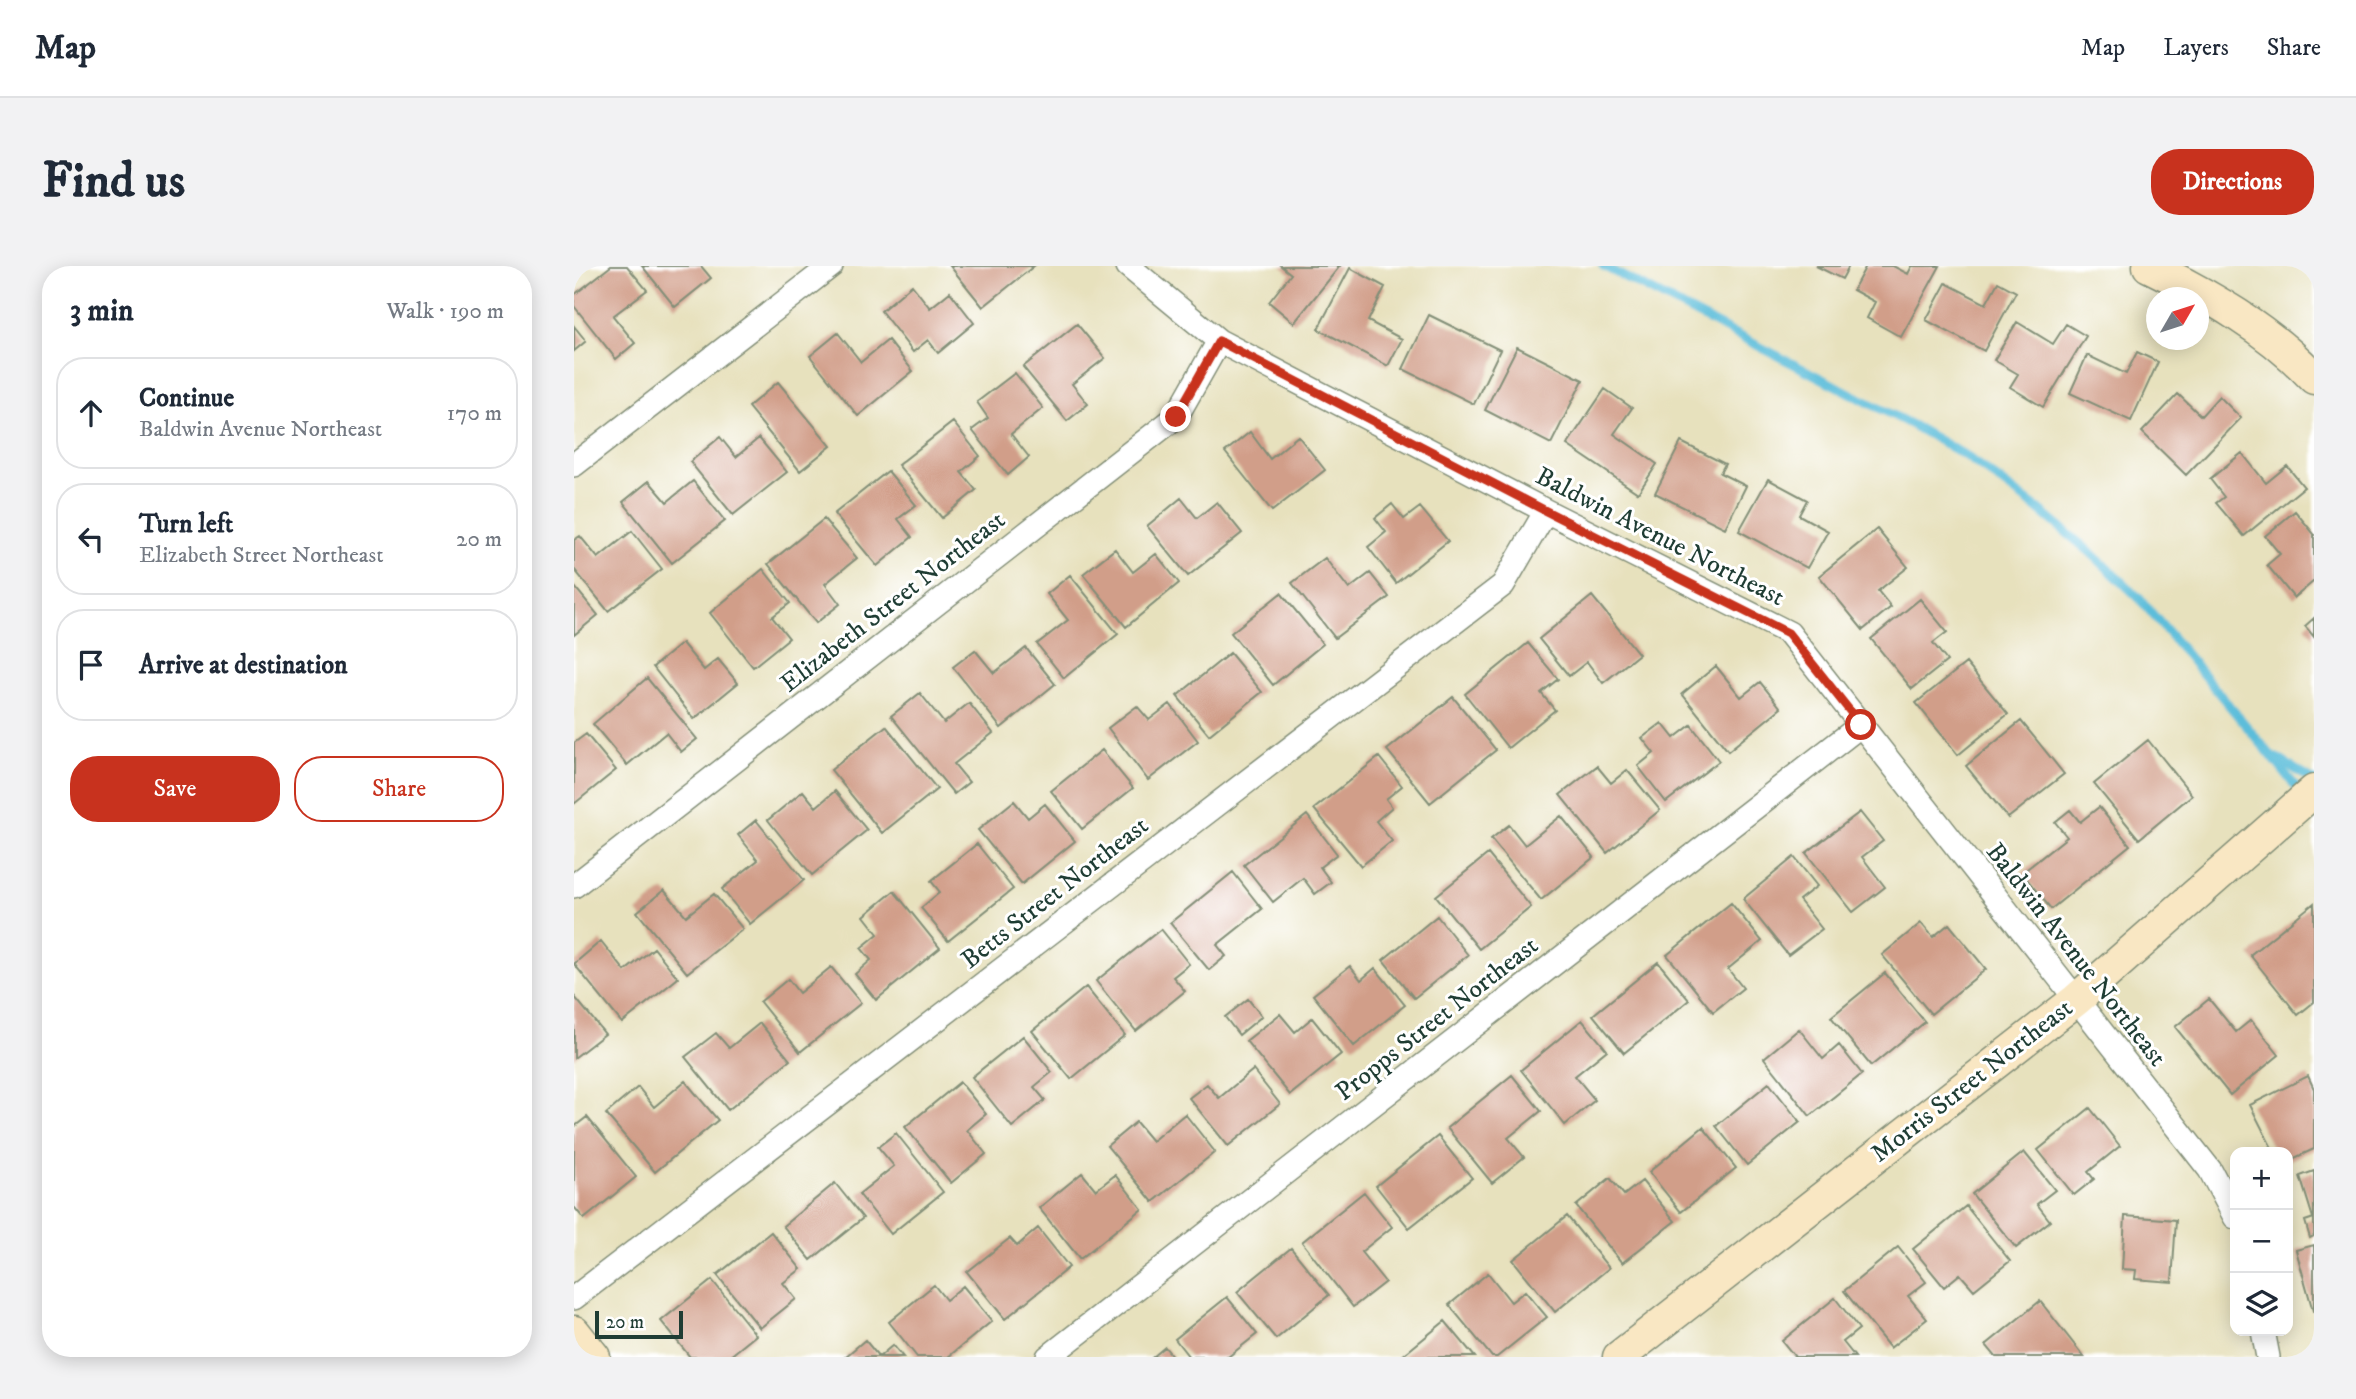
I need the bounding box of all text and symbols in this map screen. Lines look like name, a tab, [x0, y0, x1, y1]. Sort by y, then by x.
text: Map	[35, 28, 96, 69]
text: Map	[2081, 33, 2125, 63]
text: Layers	[2163, 33, 2229, 63]
text: Share	[2267, 33, 2321, 63]
button: Directions	[2151, 149, 2314, 215]
text: Find us	[42, 151, 185, 213]
north arrow	[2146, 287, 2209, 350]
text: 3 min	[70, 293, 134, 330]
text: Walk · 190 m	[386, 297, 504, 326]
text: Continue	[139, 382, 234, 415]
icon: ahead	[72, 394, 110, 432]
text: 170 m	[447, 399, 502, 428]
route end	[1160, 401, 1191, 432]
text: Baldwin Avenue Northeast	[139, 415, 382, 444]
street label: Baldwin Avenue Northeast	[1530, 460, 1790, 614]
street label: Elizabeth Street Northeast	[774, 504, 1012, 700]
text: Turn left	[139, 508, 233, 541]
icon: left	[72, 520, 110, 558]
text: 20 m	[456, 525, 502, 554]
text: Elizabeth Street Northeast	[139, 541, 384, 570]
icon: arrive	[72, 646, 110, 684]
text: Arrive at destination	[139, 649, 348, 682]
route start	[1845, 709, 1876, 740]
button: Save	[70, 756, 280, 822]
button: Share	[294, 756, 504, 822]
street label: Betts Street Northeast	[955, 810, 1155, 976]
street label: Baldwin Avenue Northeast	[1978, 837, 2174, 1073]
street label: Propps Street Northeast	[1329, 929, 1545, 1109]
street label: Morris Street Northeast	[1864, 992, 2080, 1170]
map controls	[2230, 1147, 2293, 1336]
button: +	[2230, 1147, 2293, 1210]
button: −	[2230, 1210, 2293, 1273]
button: layers	[2230, 1273, 2293, 1336]
scale bar	[595, 1308, 682, 1340]
text: 20 m	[606, 1311, 644, 1334]

